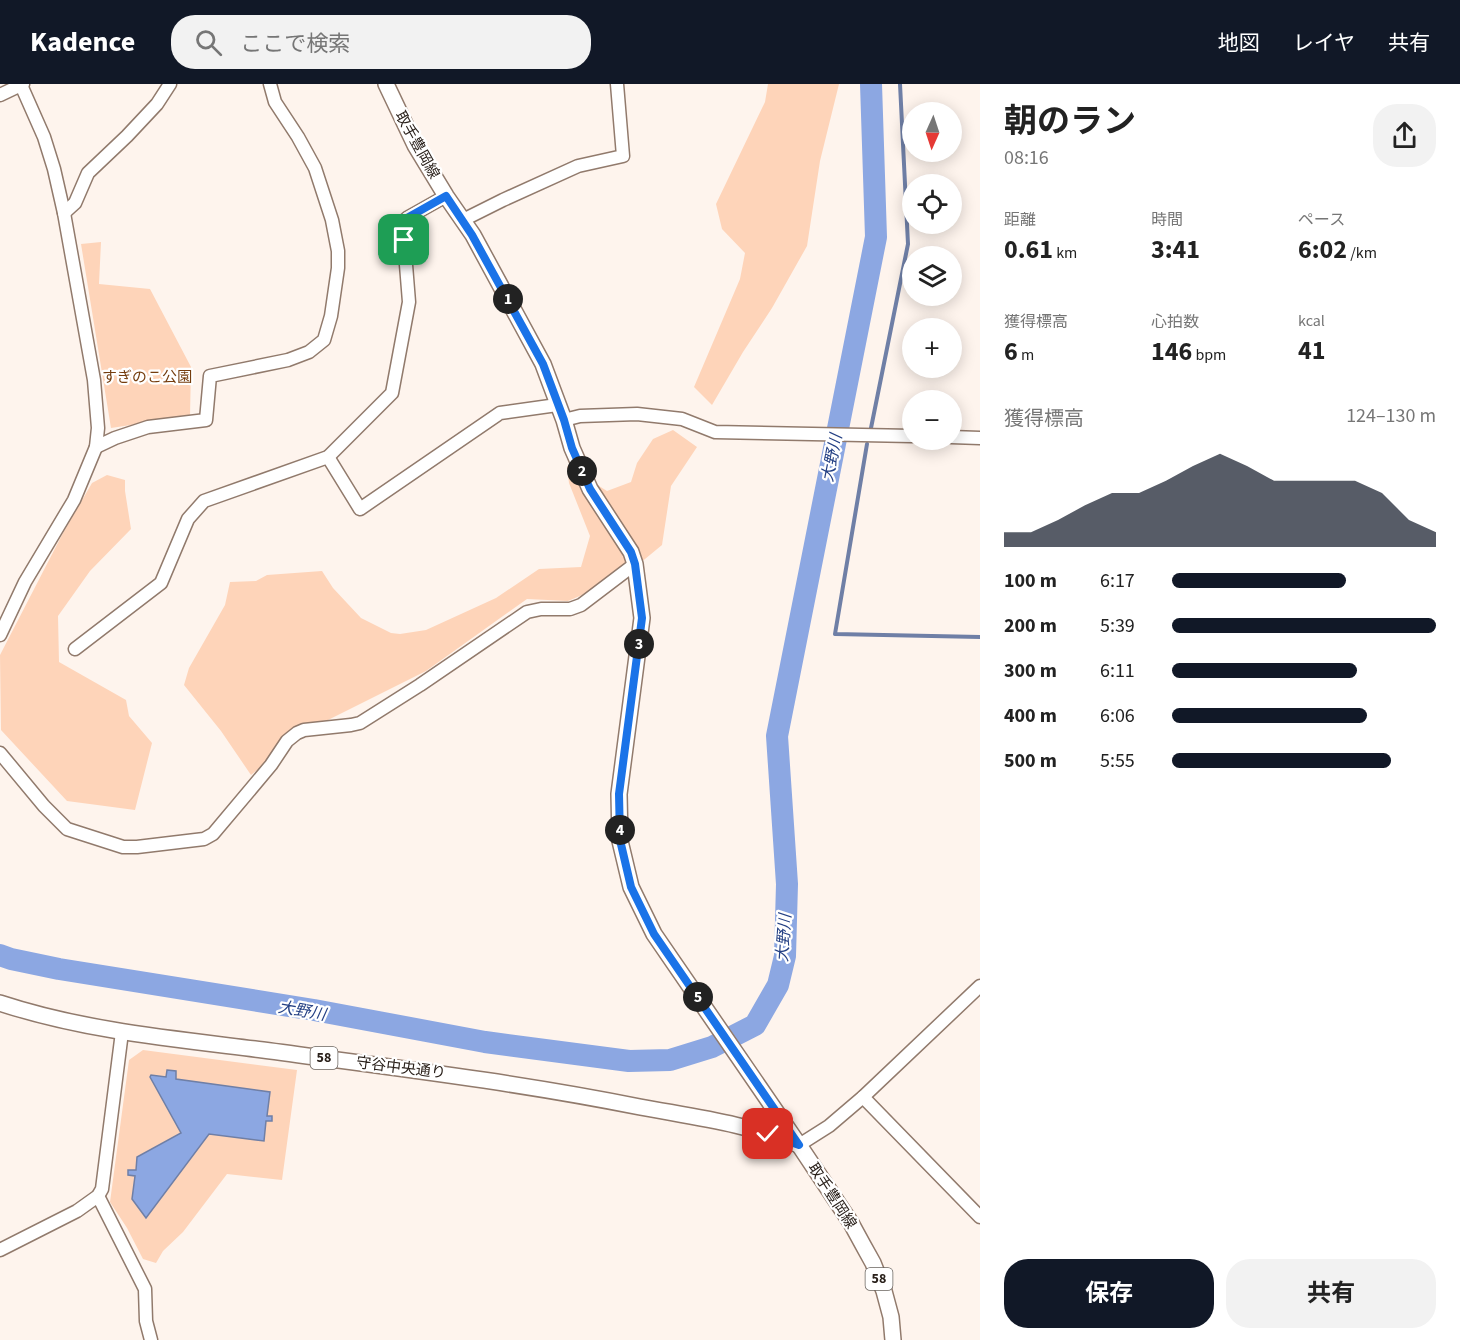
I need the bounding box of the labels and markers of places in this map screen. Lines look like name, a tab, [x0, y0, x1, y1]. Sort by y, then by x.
pin	[378, 214, 429, 265]
pin: 1	[493, 284, 523, 314]
pin: 2	[567, 456, 597, 486]
pin: 3	[624, 629, 654, 659]
pin: 4	[605, 815, 635, 845]
pin: 5	[683, 982, 713, 1012]
pin	[742, 1108, 793, 1159]

